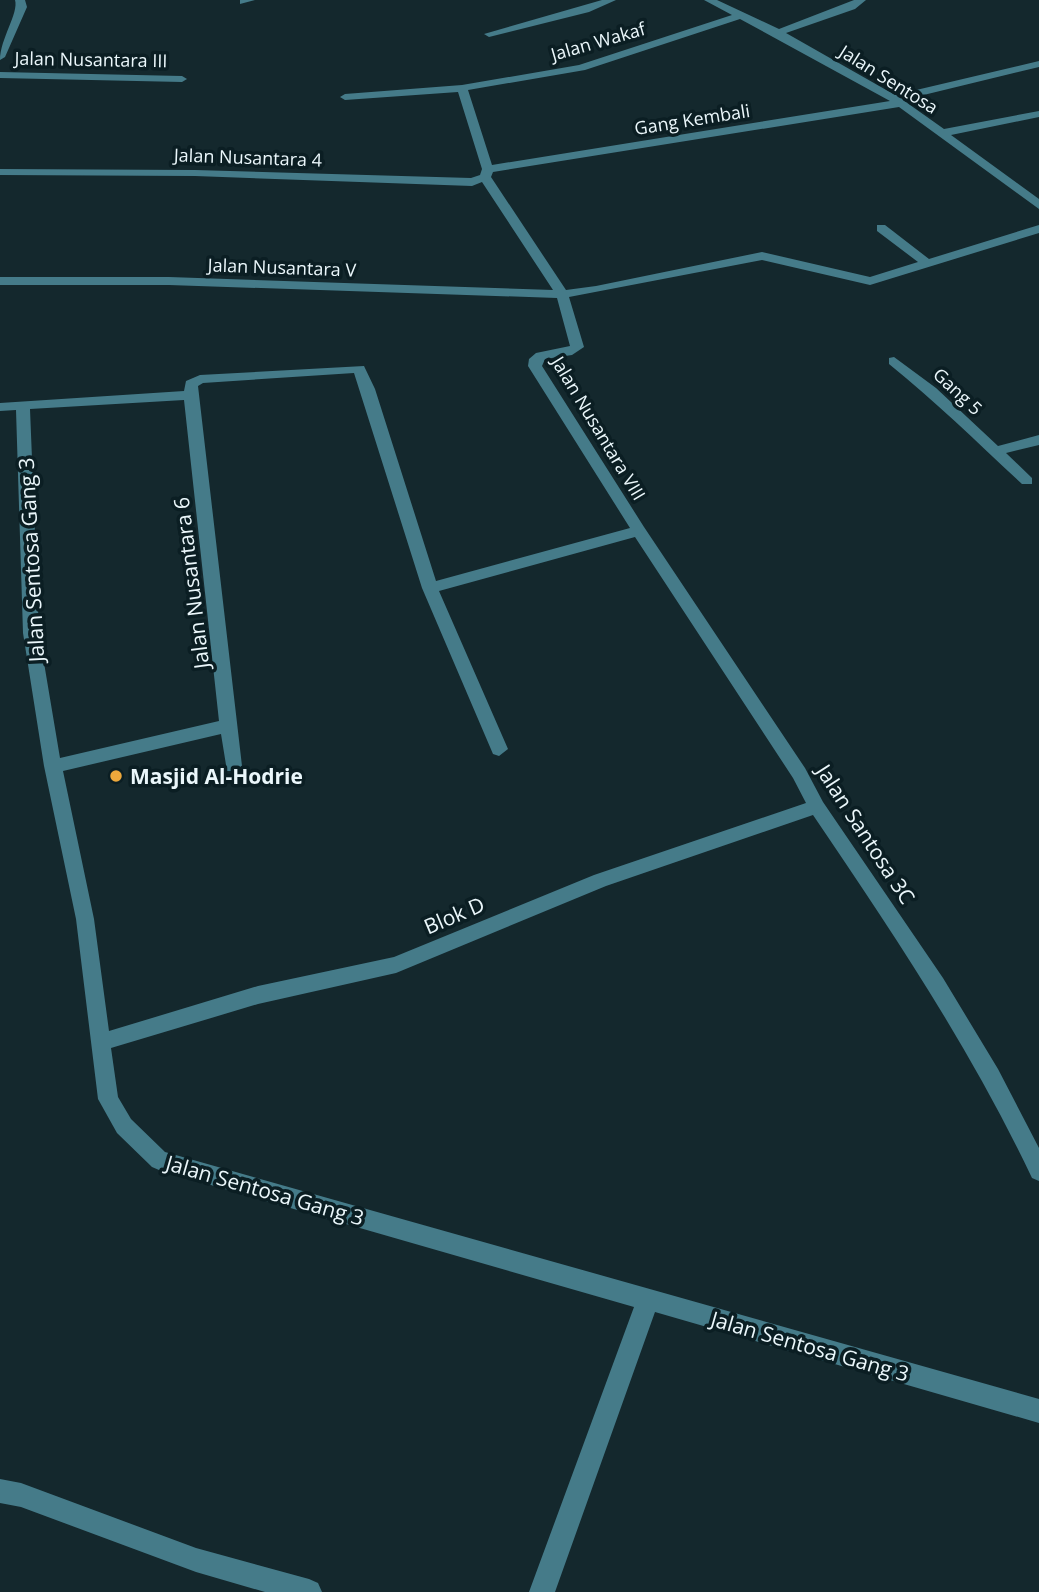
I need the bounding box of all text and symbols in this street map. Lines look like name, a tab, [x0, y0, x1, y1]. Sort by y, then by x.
street label: Jalan Wakaf	[546, 16, 649, 66]
street label: Jalan Sentosa	[833, 38, 943, 119]
street label: Jalan Nusantara III	[12, 46, 168, 72]
street label: Gang Kembali	[633, 98, 751, 140]
street label: Jalan Nusantara 4	[172, 142, 322, 172]
street label: Jalan Nusantara V	[205, 252, 357, 282]
street label: Jalan Nusantara VIII	[546, 350, 651, 504]
street label: Gang 5	[928, 362, 988, 420]
street label: Jalan Sentosa Gang 3	[12, 457, 50, 665]
street label: Jalan Nusantara 6	[167, 496, 216, 672]
street label: Jalan Santosa 3C	[809, 757, 922, 909]
place label: Masjid Al-Hodrie	[130, 762, 303, 790]
marker: Masjid Al-Hodrie	[108, 768, 124, 784]
street label: Blok D	[419, 890, 489, 940]
street label: Jalan Sentosa Gang 3	[161, 1148, 367, 1232]
street label: Jalan Sentosa Gang 3	[706, 1304, 912, 1388]

